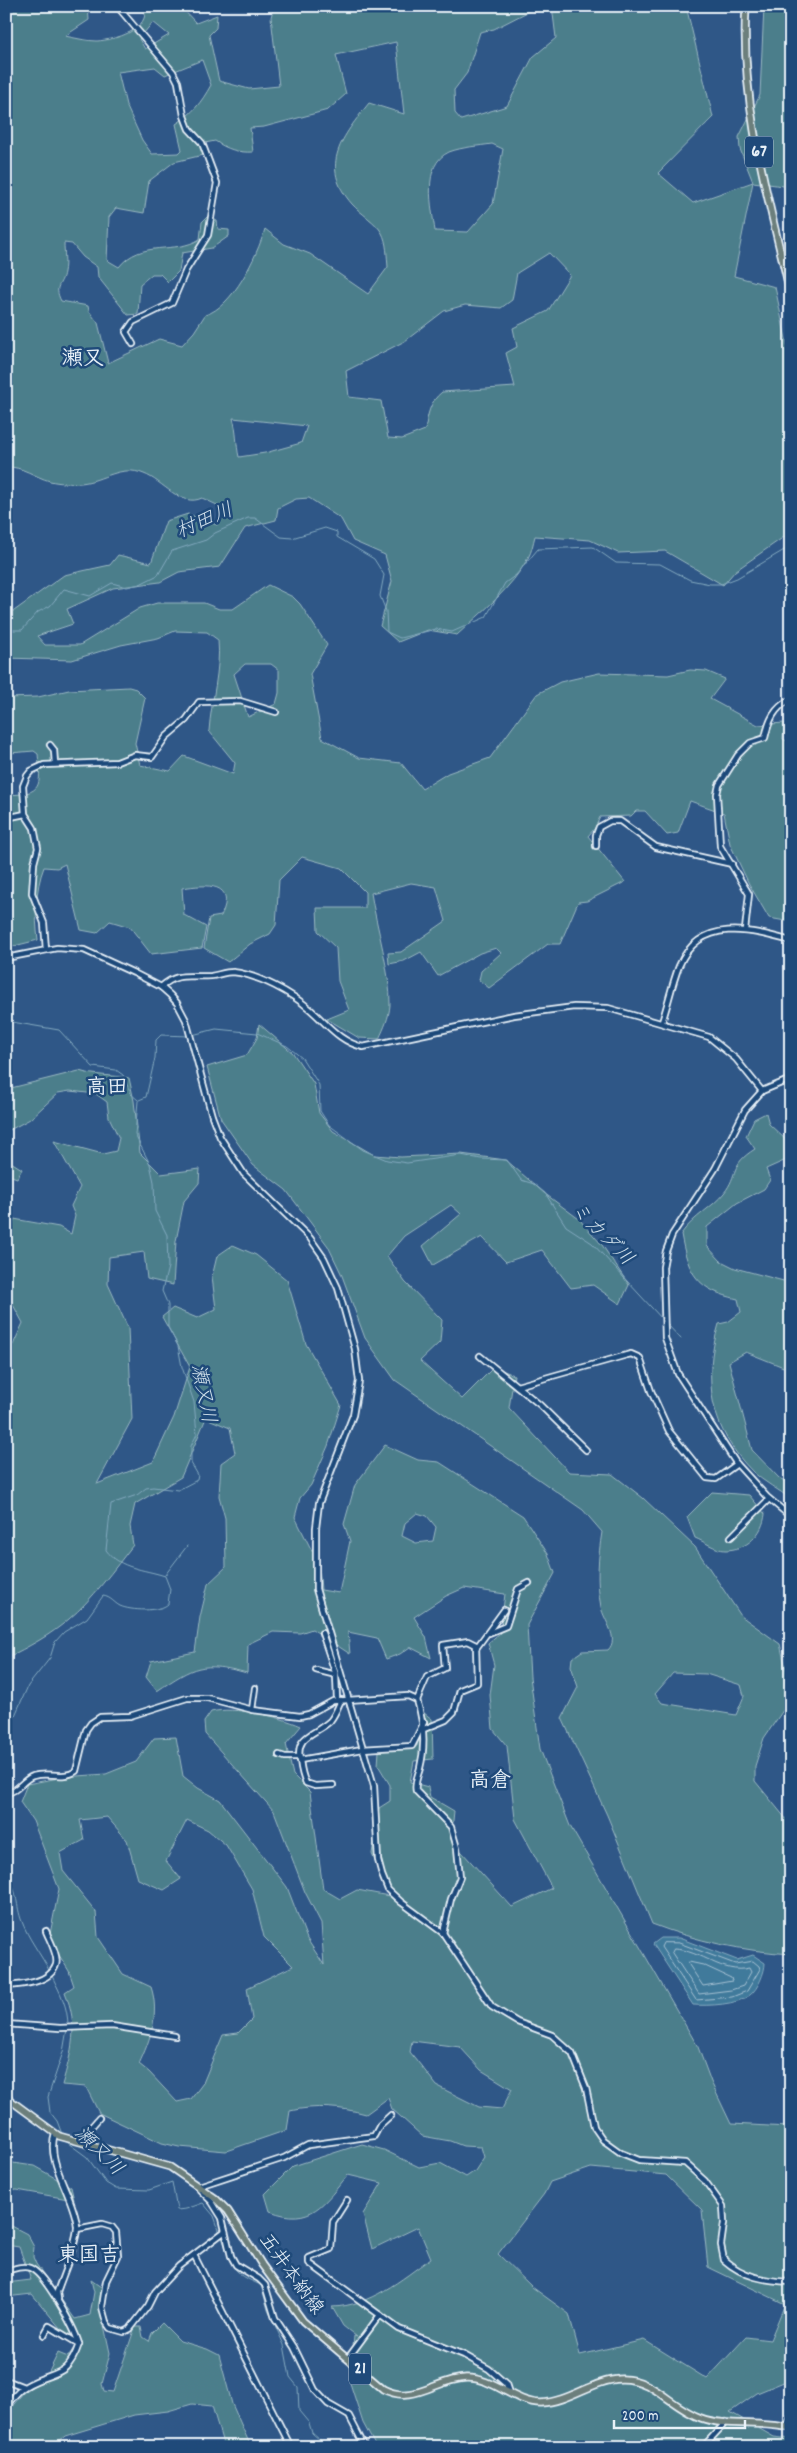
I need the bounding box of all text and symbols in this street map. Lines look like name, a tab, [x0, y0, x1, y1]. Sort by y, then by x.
road number: 67	[745, 136, 773, 168]
district label: 瀬又	[62, 345, 104, 375]
water label: 村田川	[172, 497, 238, 547]
district label: 高田	[86, 1074, 128, 1104]
water label: ミカダ川	[563, 1197, 639, 1273]
water label: 瀬又川	[183, 1362, 221, 1426]
district label: 高倉	[469, 1767, 511, 1797]
water label: 瀬又川	[67, 2121, 129, 2183]
street label: 五井本納線	[251, 2229, 329, 2321]
district label: 東国吉	[58, 2242, 121, 2272]
road number: 21	[349, 2354, 371, 2384]
scale bar	[614, 2398, 746, 2430]
text: 200 m	[622, 2406, 659, 2428]

